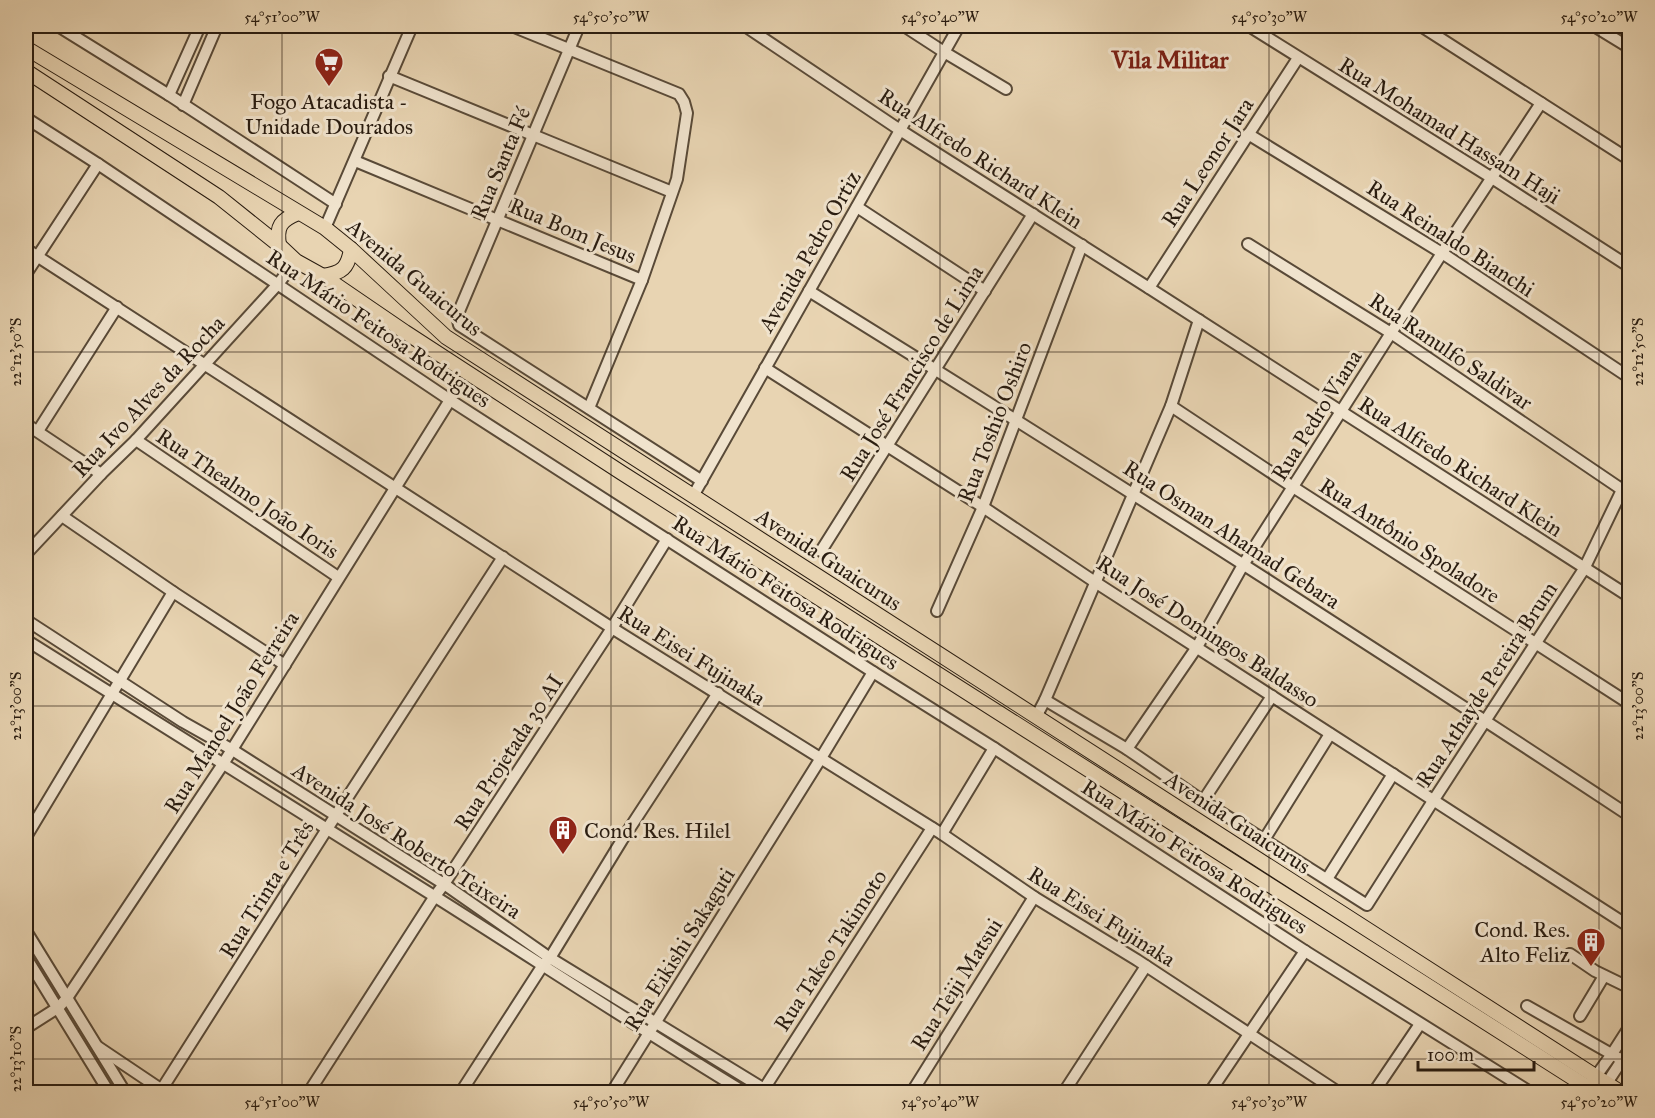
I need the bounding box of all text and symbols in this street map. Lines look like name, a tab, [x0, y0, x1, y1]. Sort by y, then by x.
text: 54°51'00"W	[244, 8, 321, 26]
text: 54°50'50"W	[573, 8, 650, 26]
text: 54°50'40"W	[901, 8, 980, 26]
text: 54°50'30"W	[1231, 8, 1308, 26]
text: 54°50'20"W	[1560, 8, 1638, 26]
district label: Vila Militar	[1110, 45, 1230, 75]
supermarket icon: Fogo Atacadista - Unidade Dourados	[313, 46, 345, 88]
street label: Rua Mohamad Hassam Haji	[1334, 51, 1566, 210]
street label: Rua Alfredo Richard Klein	[873, 82, 1088, 235]
place label: Fogo Atacadista - Unidade Dourados	[245, 88, 413, 140]
street label: Rua Leonor Jara	[1156, 92, 1260, 232]
street label: Rua Santa Fé	[465, 102, 537, 224]
street label: Avenida Pedro Ortiz	[752, 166, 867, 338]
street label: Rua Reinaldo Bianchi	[1362, 174, 1540, 303]
street label: Rua Bom Jesus	[505, 192, 640, 269]
street label: Avenida Guaicurus	[341, 212, 488, 342]
street label: Rua Mário Feitosa Rodrigues	[262, 243, 496, 414]
street label: Rua José Francisco de Lima	[834, 260, 989, 486]
street label: Rua Ranulfo Saldivar	[1364, 287, 1538, 416]
street label: Rua Ivo Alves da Rocha	[66, 309, 231, 483]
text: 22°12'50"S	[7, 318, 25, 386]
text: 22°12'50"S	[1629, 318, 1647, 386]
street label: Rua Toshio Oshiro	[951, 338, 1038, 506]
street label: Rua Pedro Viana	[1265, 344, 1368, 486]
street label: Rua Alfredo Richard Klein	[1353, 390, 1568, 543]
street label: Rua Thealmo João Ioris	[151, 422, 344, 565]
street label: Rua Osman Ahamad Gebara	[1118, 454, 1346, 615]
street label: Rua Antônio Spoladore	[1314, 472, 1505, 609]
street label: Avenida Guaicurus	[750, 502, 907, 617]
street label: Rua Mário Feitosa Rodrigues	[667, 509, 904, 676]
street label: Rua José Domingos Baldasso	[1092, 549, 1324, 713]
street label: Rua Athayde Pereira Brum	[1410, 576, 1563, 792]
street label: Rua Eisei Fujinaka	[613, 599, 771, 712]
street label: Rua Manoel João Ferreira	[158, 606, 305, 818]
street label: Rua Projetada 30 AI	[448, 669, 569, 835]
text: 22°13'00"S	[7, 672, 25, 740]
text: 22°13'00"S	[1629, 672, 1647, 740]
street label: Avenida José Roberto Teixeira	[287, 756, 527, 925]
street label: Avenida Guaicurus	[1159, 765, 1316, 880]
street label: Rua Mário Feitosa Rodrigues	[1076, 773, 1313, 940]
building icon: Cond. Res. Hilel	[547, 814, 579, 856]
street label: Rua Trinta e Três	[213, 815, 320, 963]
place label: Cond. Res. Hilel	[584, 817, 730, 844]
street label: Rua Eisei Fujinaka	[1023, 860, 1181, 973]
street label: Rua Eikishi Sakaguti	[618, 863, 741, 1036]
street label: Rua Takeo Takimoto	[768, 864, 893, 1036]
street label: Rua Teiji Matsui	[905, 913, 1008, 1056]
place label: Cond. Res. Alto Feliz	[1474, 916, 1570, 968]
building icon: Cond. Res. Alto Feliz	[1575, 926, 1607, 968]
text: 22°13'10"S	[7, 1026, 25, 1092]
scale bar	[1418, 1034, 1534, 1072]
text: 100 m	[1427, 1044, 1474, 1066]
text: 54°51'00"W	[244, 1093, 321, 1111]
text: 54°50'50"W	[573, 1093, 650, 1111]
text: 54°50'40"W	[901, 1093, 980, 1111]
text: 54°50'30"W	[1231, 1093, 1308, 1111]
text: 54°50'20"W	[1560, 1093, 1638, 1111]

